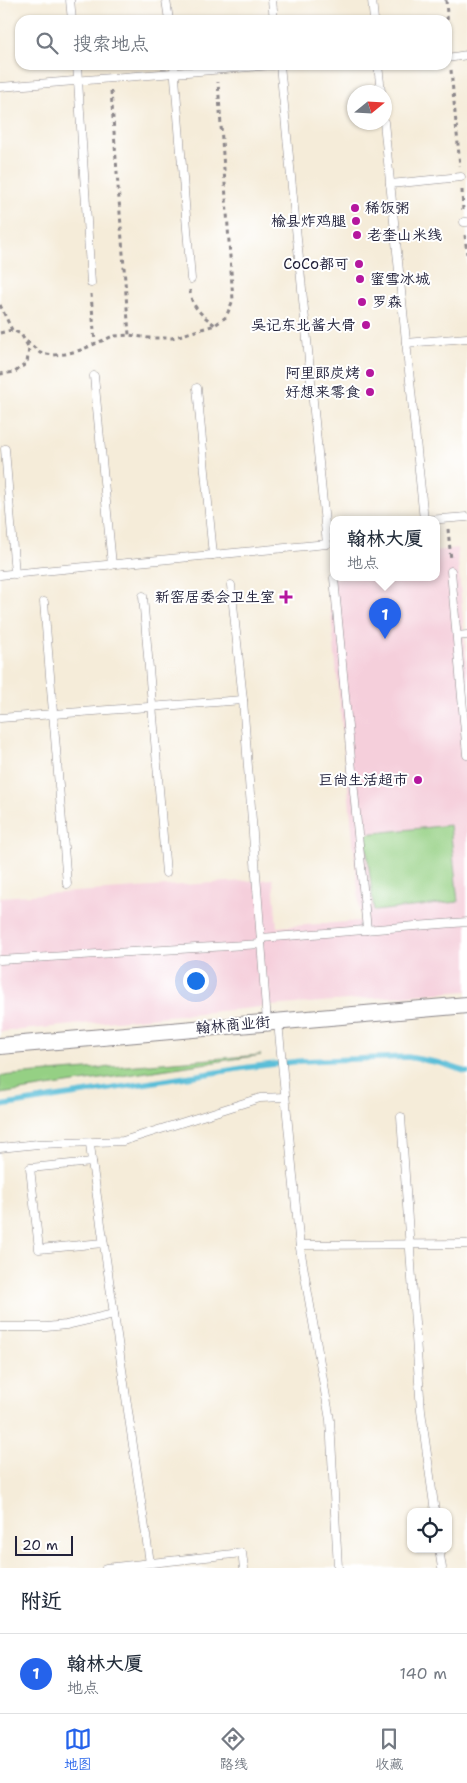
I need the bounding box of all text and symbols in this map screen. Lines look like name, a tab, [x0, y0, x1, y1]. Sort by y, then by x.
search box	[15, 15, 452, 70]
icon: search	[33, 29, 61, 57]
text: 搜索地点	[73, 31, 149, 56]
north arrow	[347, 85, 392, 130]
place label: 稀饭粥	[365, 198, 410, 218]
marker: 稀饭粥	[349, 202, 361, 214]
place label: 榆县炸鸡腿	[271, 211, 347, 231]
marker: 榆县炸鸡腿	[350, 215, 362, 227]
place label: 老奎山米线	[367, 225, 442, 245]
marker: 老奎山米线	[351, 229, 363, 241]
place label: CoCo都可	[283, 254, 349, 274]
marker: CoCo都可	[353, 258, 365, 270]
place label: 蜜雪冰城	[370, 269, 430, 289]
marker: 蜜雪冰城	[354, 273, 366, 285]
place label: 罗森	[372, 292, 402, 312]
marker: 罗森	[356, 296, 368, 308]
place label: 吴记东北酱大骨	[251, 315, 356, 335]
marker: 吴记东北酱大骨	[360, 319, 372, 331]
place label: 阿里郎炭烤	[285, 363, 360, 383]
marker: 阿里郎炭烤	[364, 367, 376, 379]
place label: 好想来零食	[285, 382, 360, 402]
marker: 好想来零食	[364, 386, 376, 398]
popup	[330, 516, 440, 581]
text: 翰林大厦	[347, 526, 423, 551]
text: 地点	[347, 552, 379, 573]
place label: 新窑居委会卫生室	[155, 587, 275, 607]
marker: 新窑居委会卫生室	[279, 590, 293, 604]
pin: 1	[369, 598, 401, 639]
place label: 巨尚生活超市	[318, 770, 408, 790]
marker: 巨尚生活超市	[412, 774, 424, 786]
your location	[183, 968, 209, 994]
street label: 翰林商业街	[195, 1012, 271, 1038]
map controls	[407, 1508, 452, 1553]
button: locate	[407, 1508, 452, 1553]
scale bar	[15, 1533, 72, 1556]
text: 20 m	[22, 1536, 58, 1554]
text: 附近	[20, 1587, 62, 1615]
text: 翰林大厦	[67, 1651, 143, 1676]
text: 1	[32, 1663, 40, 1684]
text: 140 m	[400, 1663, 447, 1684]
text: 地点	[67, 1677, 99, 1698]
tab: 地图	[64, 1725, 92, 1773]
tab: 路线	[219, 1725, 247, 1773]
tab: 收藏	[375, 1725, 403, 1773]

